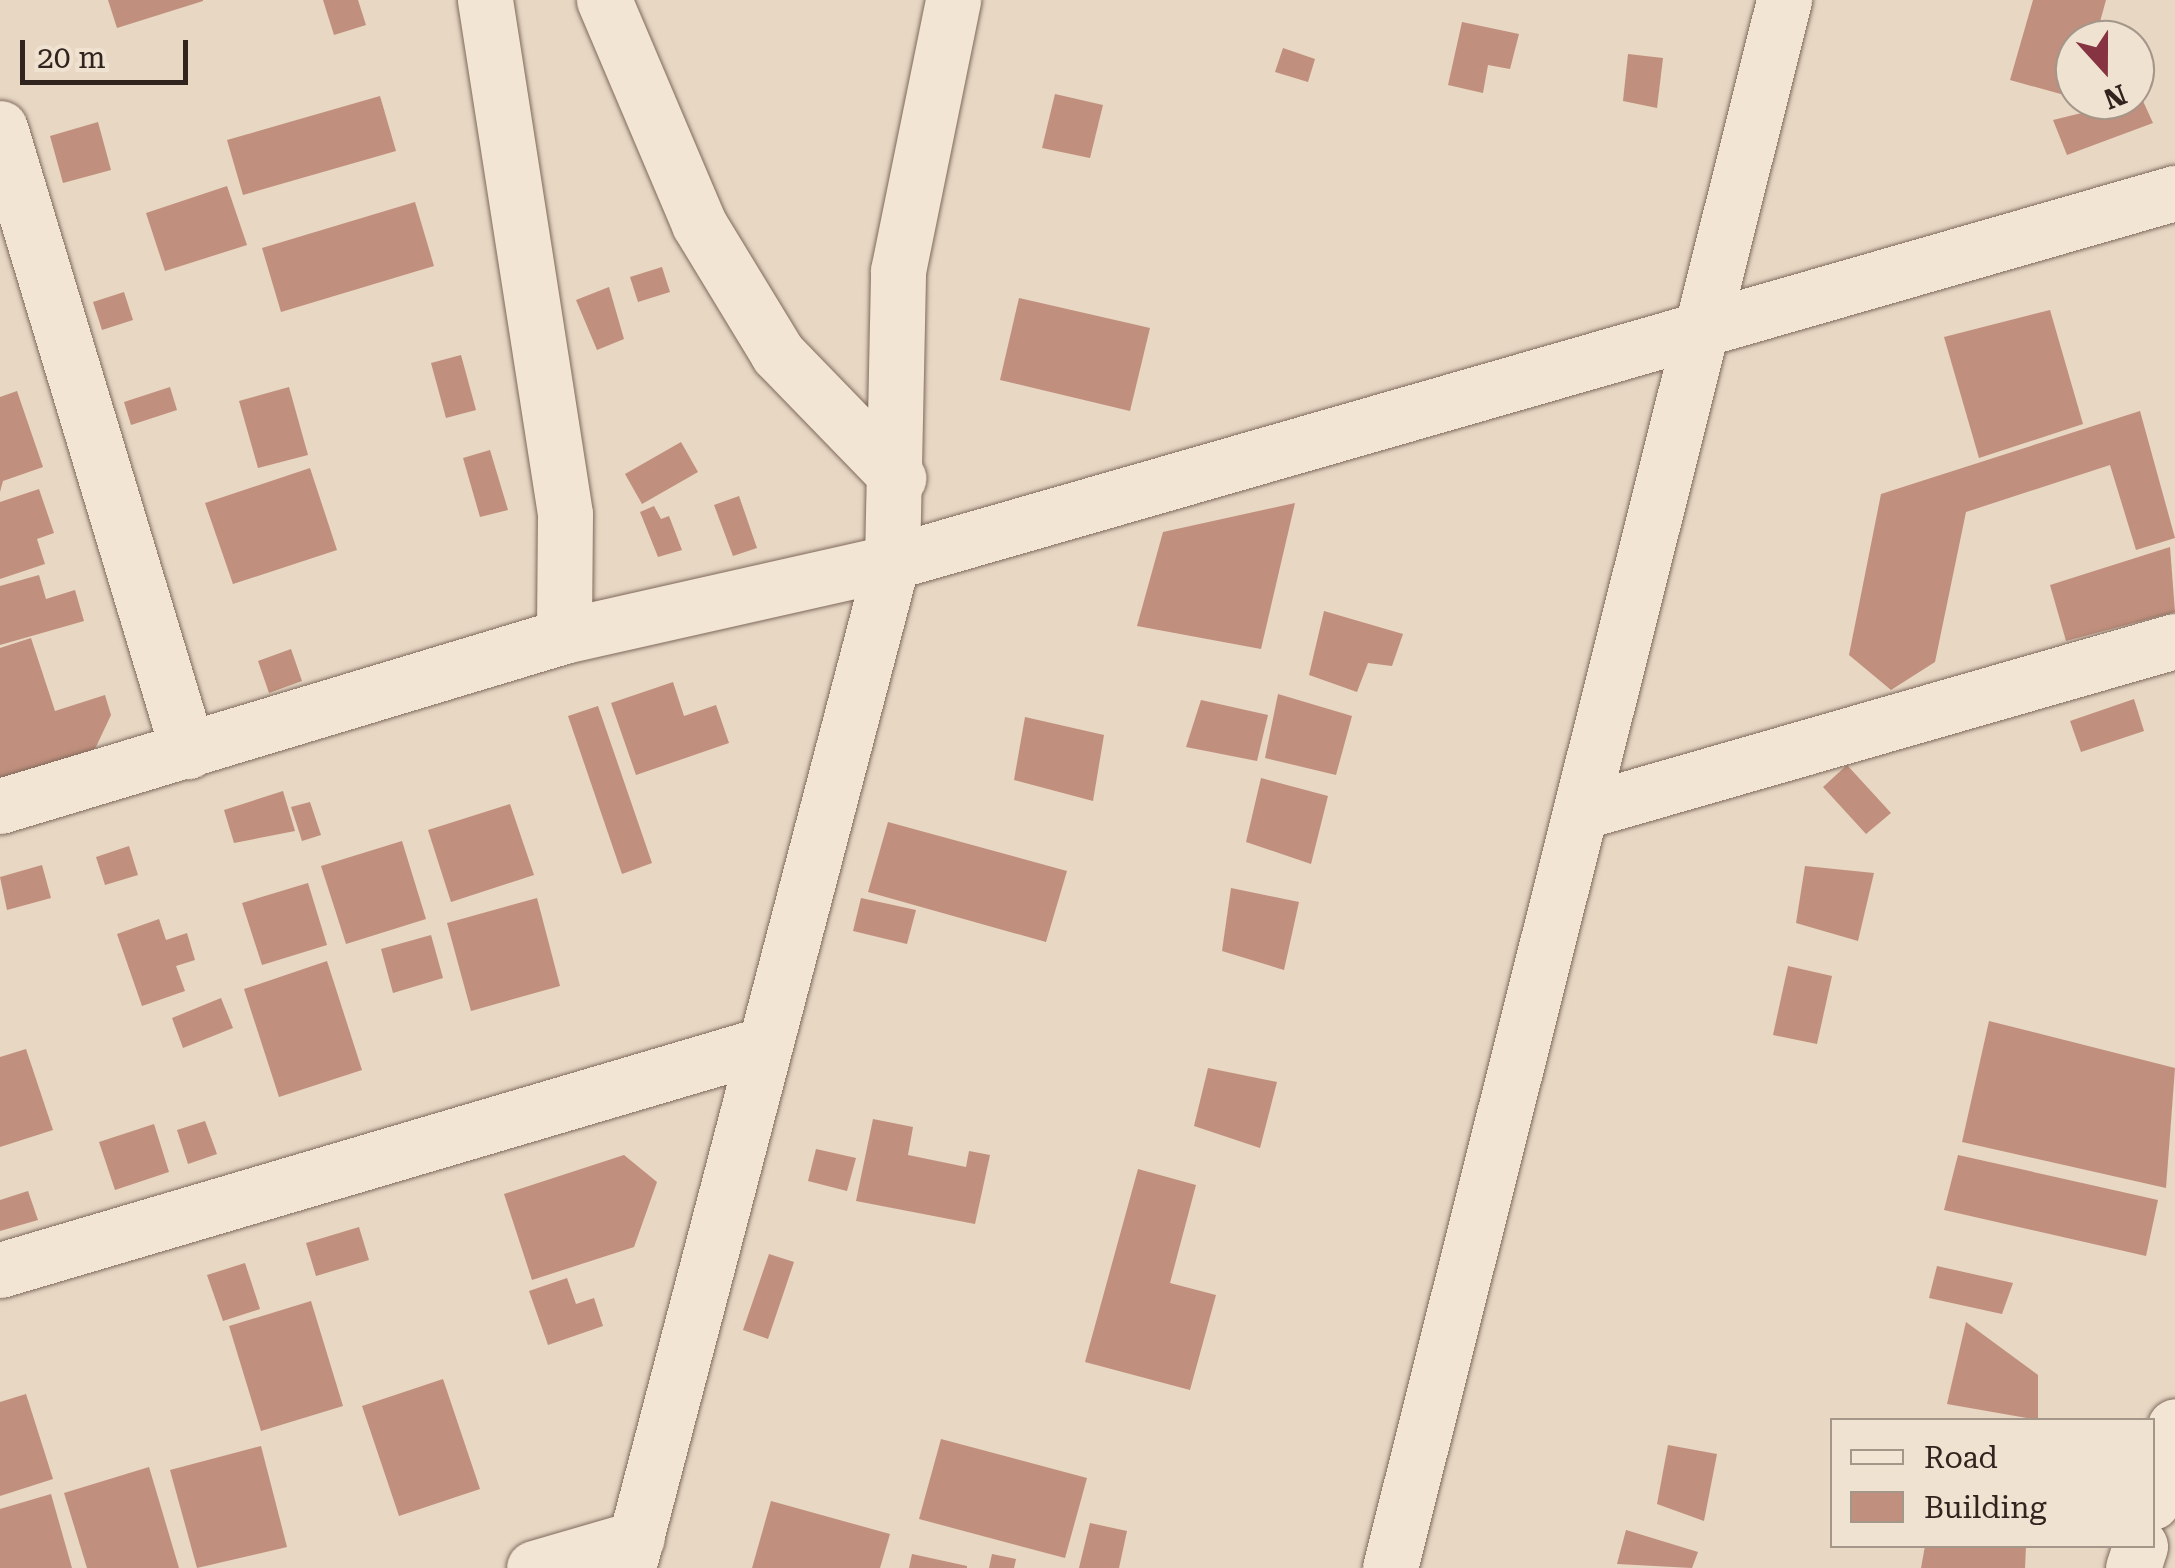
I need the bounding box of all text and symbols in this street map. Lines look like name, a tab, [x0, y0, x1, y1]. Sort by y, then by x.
scale bar	[25, 20, 192, 82]
north arrow	[2055, 20, 2155, 120]
text: 20 m	[37, 40, 106, 75]
text: N	[2099, 77, 2131, 116]
legend	[1830, 1418, 2155, 1548]
text: Road	[1924, 1440, 1998, 1475]
text: Building	[1924, 1490, 2047, 1525]

